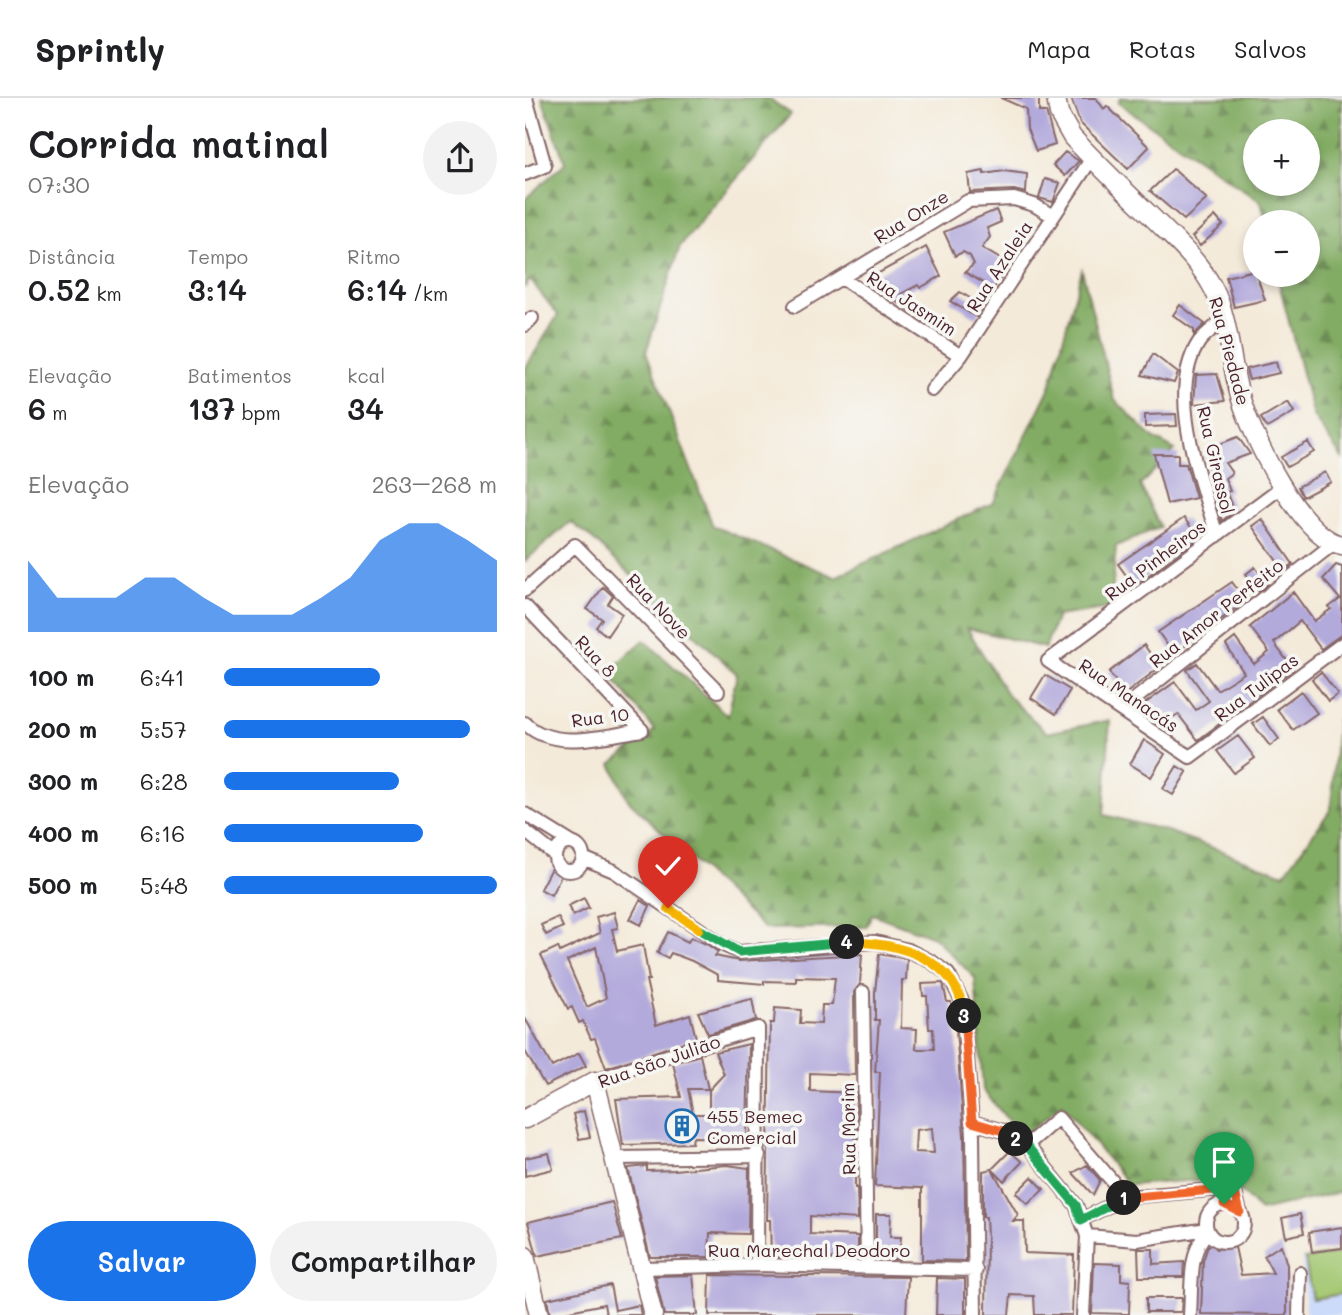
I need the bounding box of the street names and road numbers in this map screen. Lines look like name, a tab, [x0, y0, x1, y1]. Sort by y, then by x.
street label: Rua Onze	[869, 184, 953, 248]
street label: Rua Azaleia	[960, 216, 1038, 316]
street label: Rua Jasmim	[863, 265, 961, 341]
street label: Rua Piedade	[1204, 294, 1256, 408]
street label: Rua Girassol	[1192, 404, 1240, 516]
street label: Rua Pinheiros	[1100, 514, 1210, 606]
street label: Rua Amor Perfeito	[1144, 553, 1288, 673]
street label: Rua Nove	[622, 568, 696, 644]
street label: Rua 8	[570, 630, 622, 682]
street label: Rua Tulipas	[1209, 648, 1303, 726]
street label: Rua Manacás	[1074, 653, 1184, 737]
street label: Rua 10	[570, 702, 630, 732]
street label: Rua São Julião	[595, 1029, 724, 1093]
street label: Rua Morim	[835, 1083, 861, 1175]
street label: Rua Marechal Deodoro	[708, 1238, 910, 1262]

